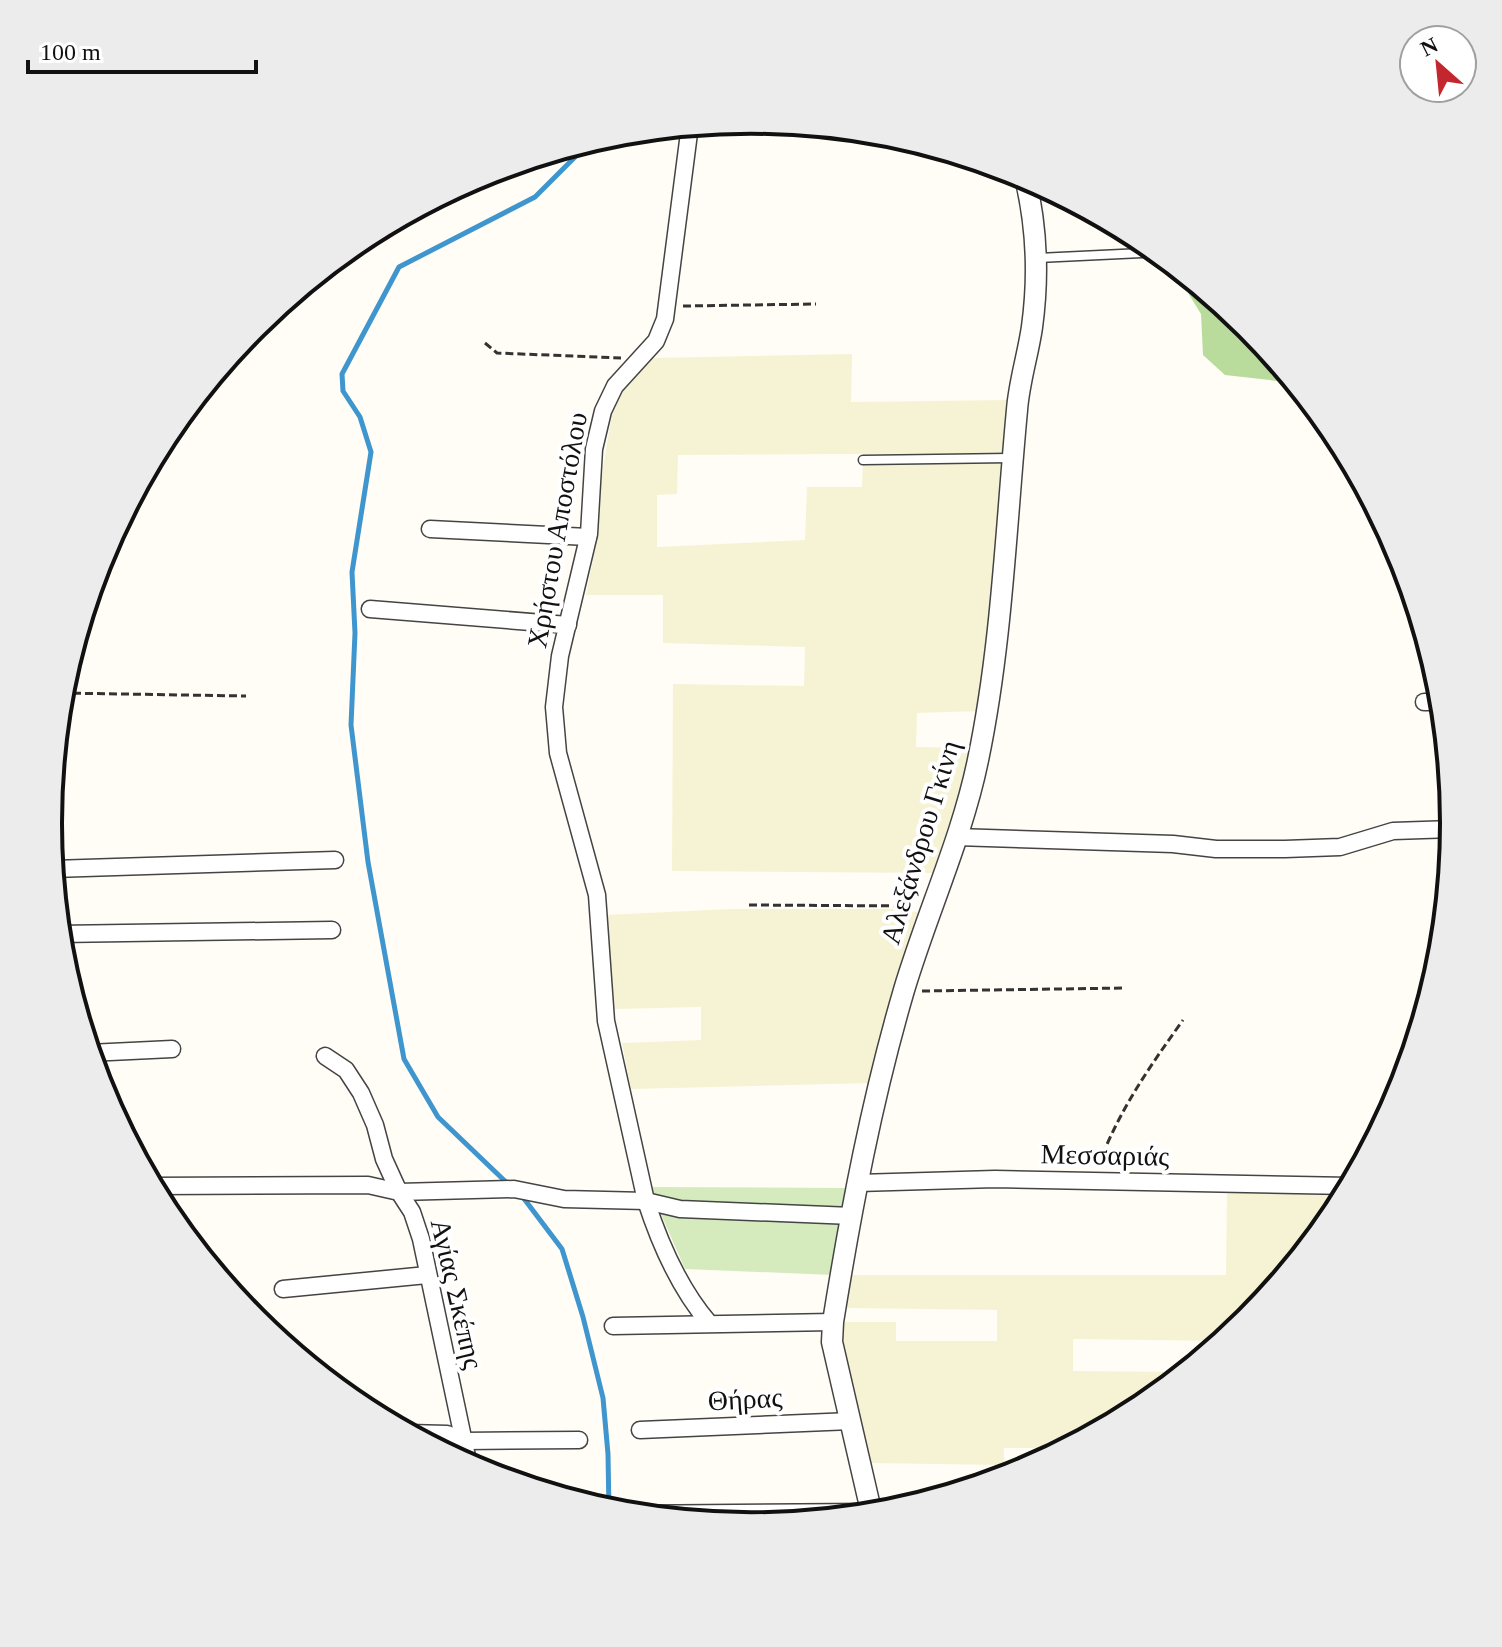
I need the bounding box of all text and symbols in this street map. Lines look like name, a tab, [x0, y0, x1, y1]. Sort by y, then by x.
scale bar	[28, 24, 256, 74]
north arrow	[1398, 24, 1478, 104]
text: N	[1416, 32, 1442, 61]
text: 100 m	[40, 39, 101, 65]
street label: Χρήστου Αποστόλου	[521, 410, 593, 650]
street label: Αλεξάνδρου Γκίνη	[874, 736, 966, 948]
street label: Μεσσαριάς	[1040, 1138, 1170, 1172]
street label: Αγίας Σκέπης	[425, 1216, 489, 1372]
street label: Θήρας	[707, 1382, 783, 1416]

